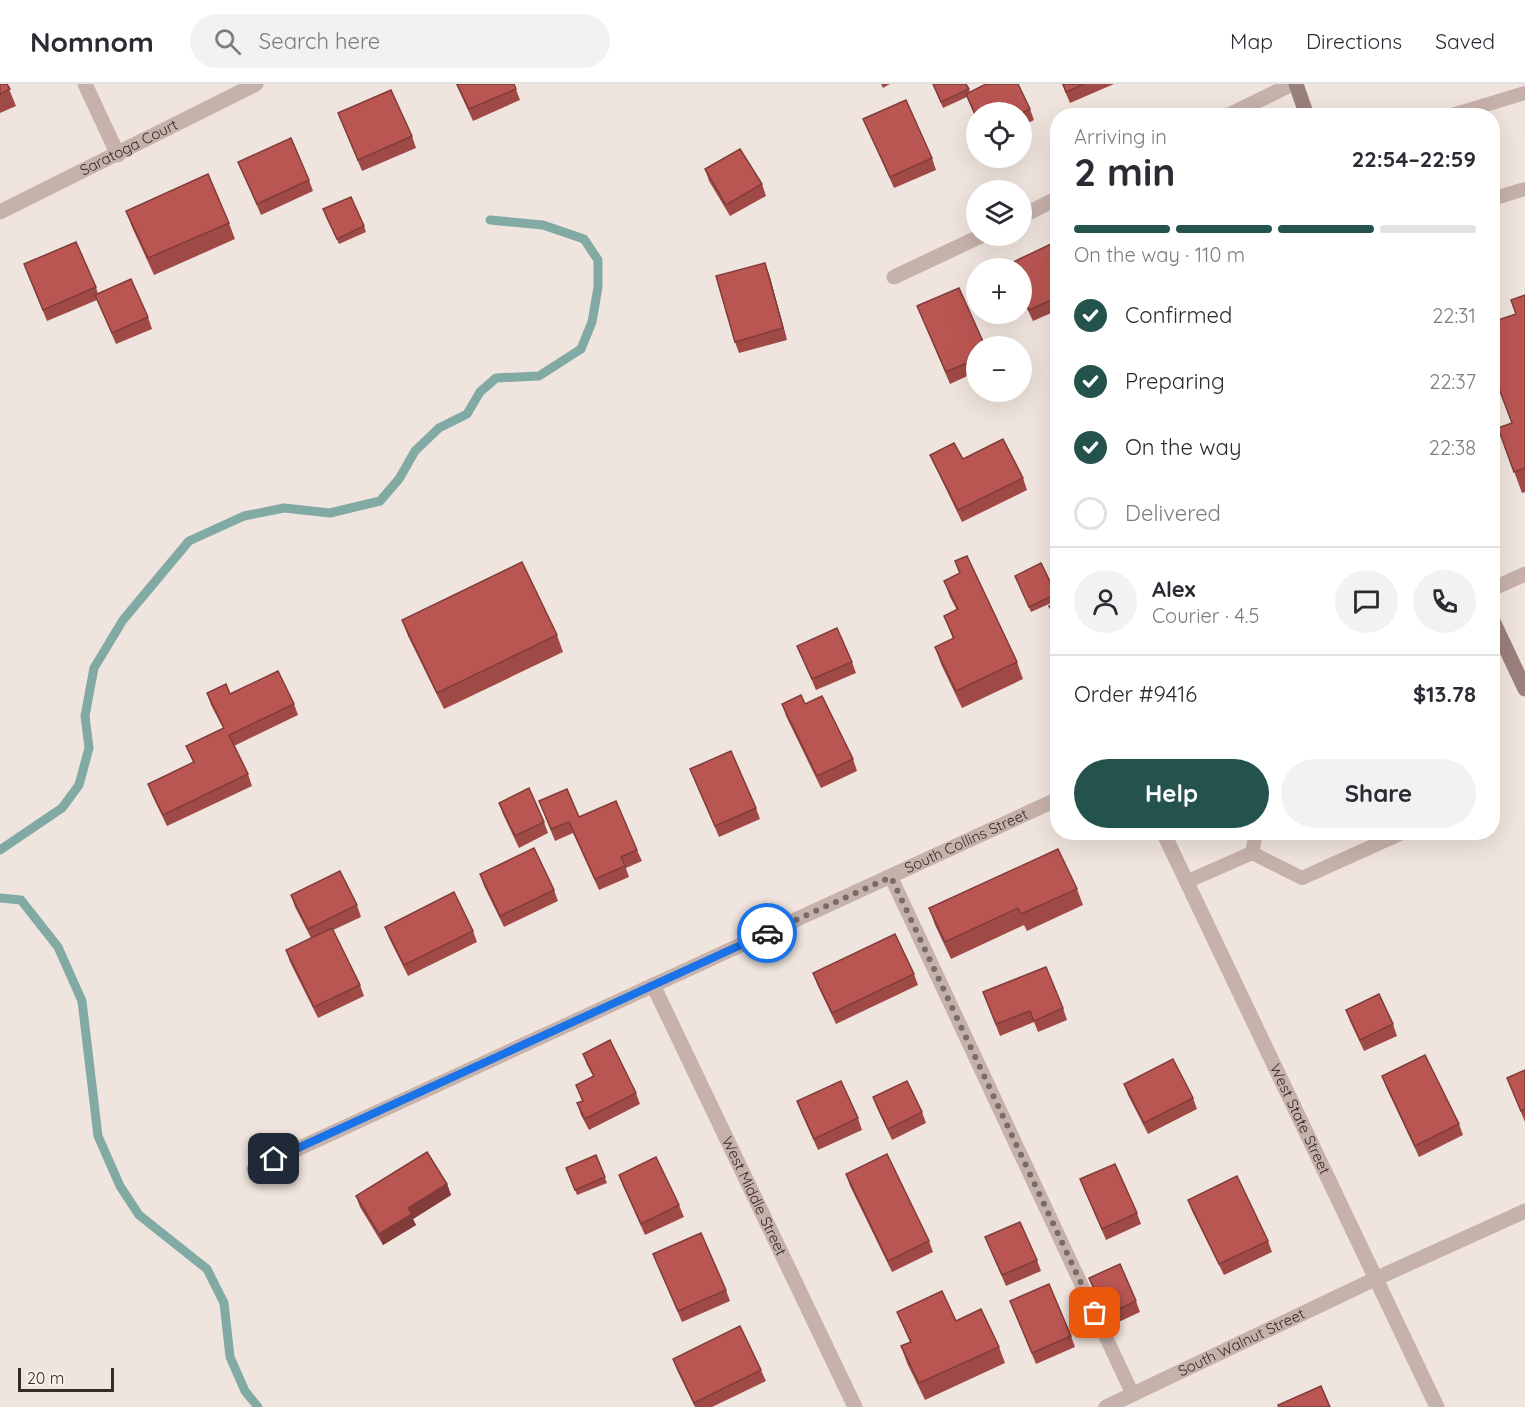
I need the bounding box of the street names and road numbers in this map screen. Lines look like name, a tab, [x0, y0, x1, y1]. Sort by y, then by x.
street label: Saratoga Court	[76, 115, 181, 180]
street label: South Collins Street	[901, 804, 1031, 877]
street label: West State Street	[1266, 1060, 1335, 1177]
street label: West Middle Street	[718, 1133, 791, 1258]
street label: South Walnut Street	[1175, 1304, 1308, 1380]

